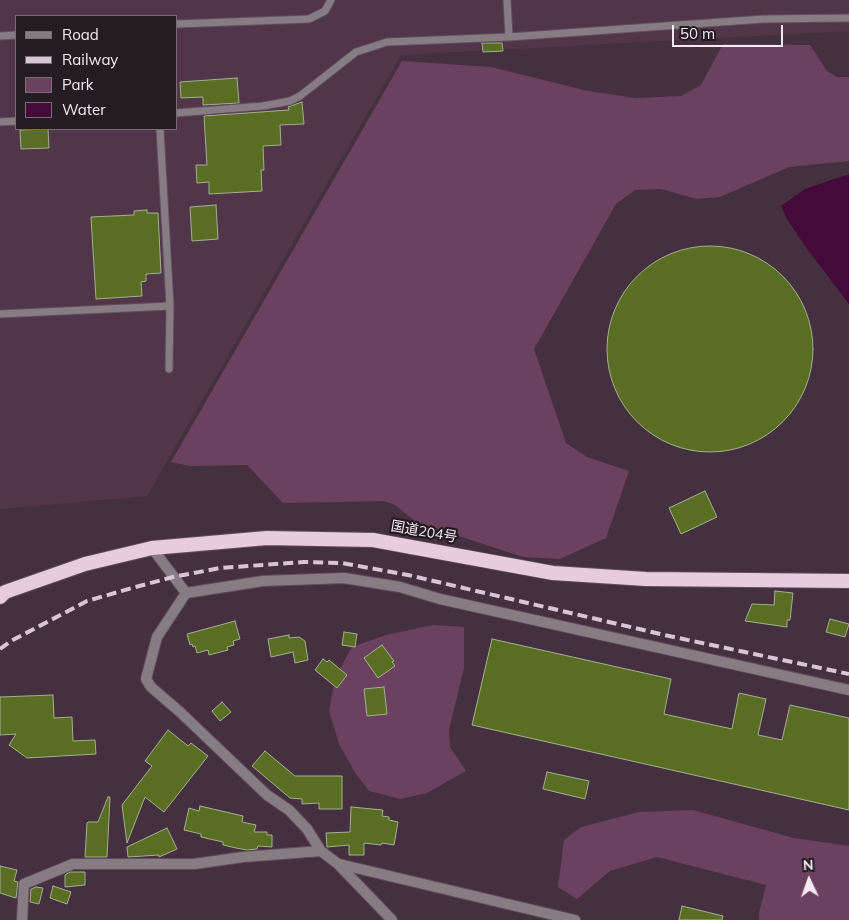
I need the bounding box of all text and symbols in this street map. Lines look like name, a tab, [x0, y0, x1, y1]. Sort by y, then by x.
legend	[15, 15, 178, 130]
scale bar	[674, 15, 785, 47]
text: 50 m	[680, 24, 715, 43]
text: Road	[62, 25, 99, 44]
text: Railway	[62, 50, 118, 69]
text: Park	[62, 75, 94, 94]
text: Water	[62, 100, 106, 119]
street label: 国道204号	[389, 518, 459, 546]
north arrow	[784, 855, 834, 905]
text: N	[802, 856, 814, 874]

